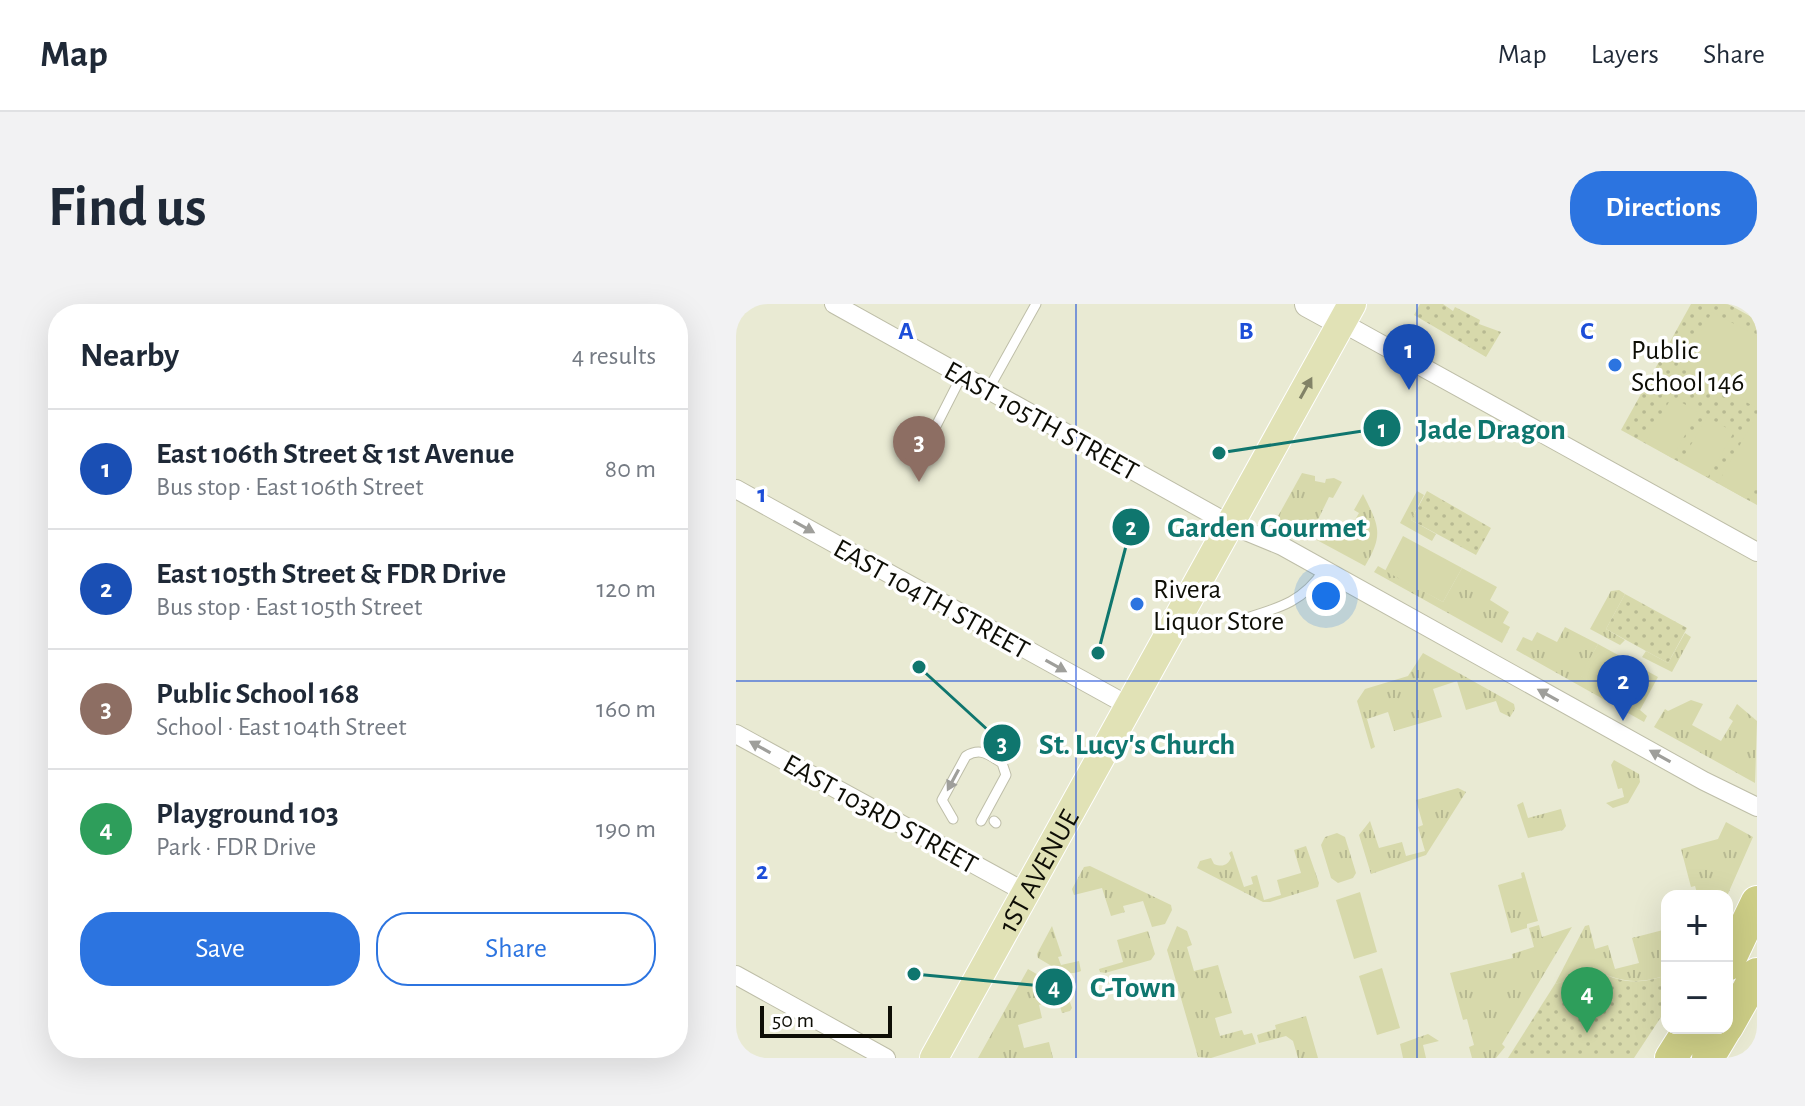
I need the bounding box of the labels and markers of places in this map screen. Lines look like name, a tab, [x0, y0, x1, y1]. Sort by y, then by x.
pin: 1	[1383, 324, 1435, 390]
place label: Public School 146	[1631, 337, 1744, 397]
marker: Public School 146	[1606, 356, 1624, 374]
callout: Jade Dragon	[1362, 401, 1582, 455]
pin: 3	[893, 416, 945, 482]
callout: Garden Gourmet	[1111, 500, 1382, 554]
place label: Rivera Liquor Store	[1153, 576, 1284, 636]
marker: Rivera Liquor Store	[1128, 595, 1146, 613]
pin: 2	[1597, 655, 1649, 721]
callout: St. Lucy's Church	[982, 716, 1251, 770]
callout: C-Town	[1034, 960, 1192, 1014]
pin: 4	[1561, 967, 1613, 1033]

